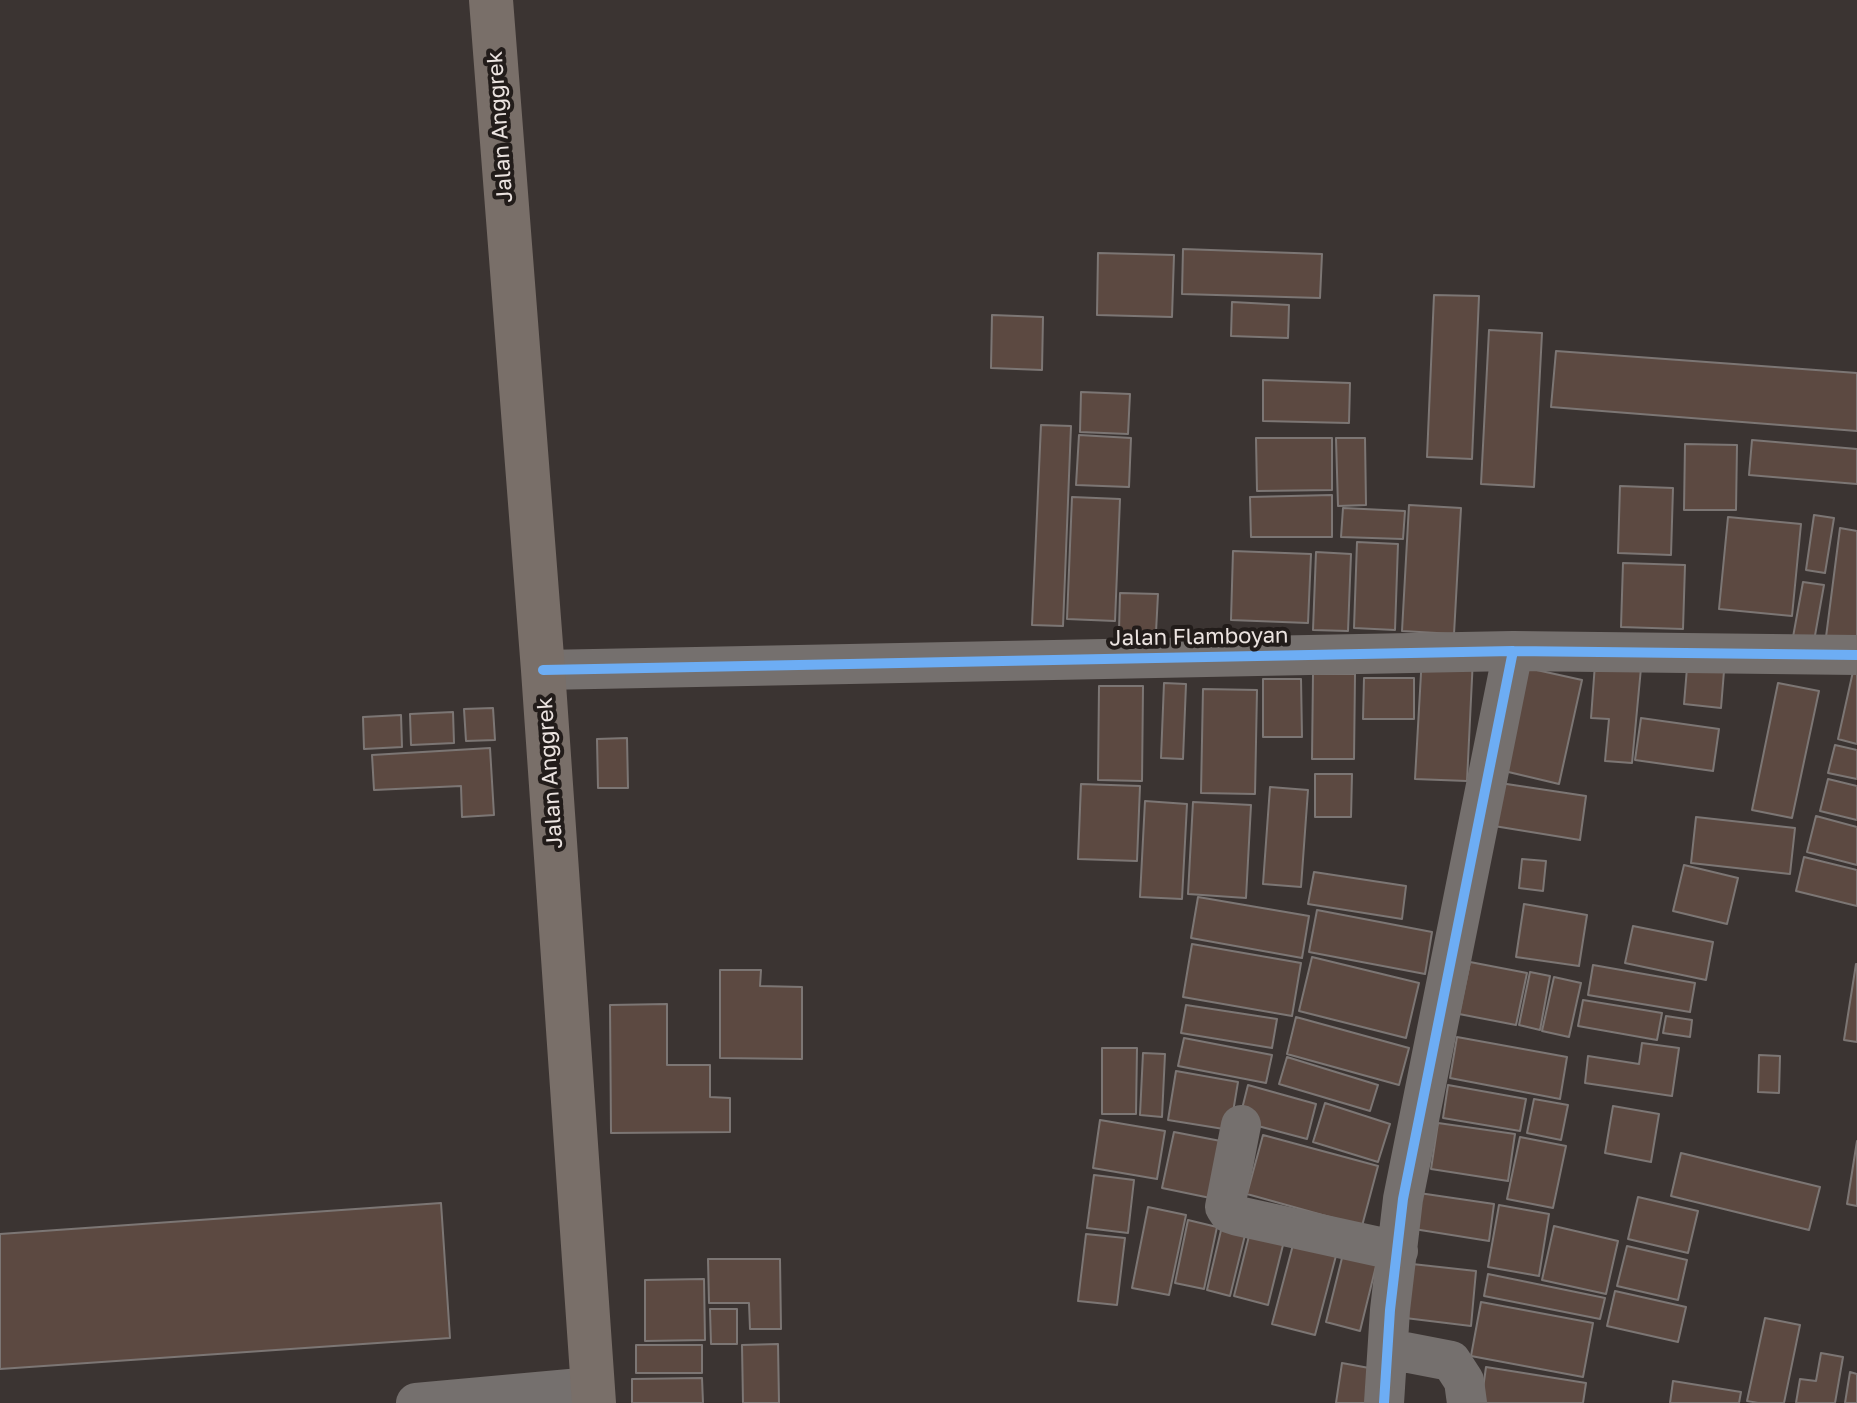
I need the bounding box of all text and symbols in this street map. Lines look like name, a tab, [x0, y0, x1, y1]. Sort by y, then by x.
street label: Jalan Anggrek	[482, 50, 518, 204]
street label: Jalan Flamboyan	[1109, 622, 1289, 652]
street label: Jalan Anggrek	[532, 696, 568, 850]

